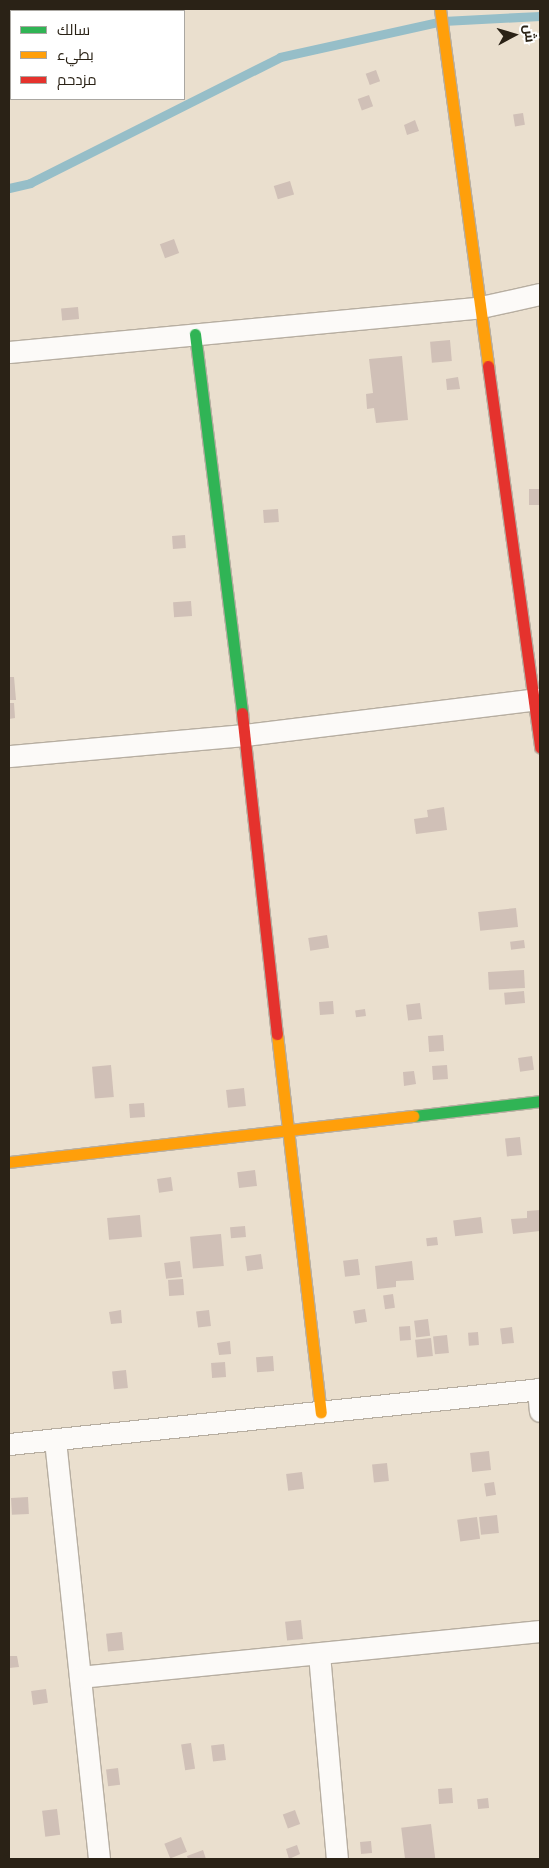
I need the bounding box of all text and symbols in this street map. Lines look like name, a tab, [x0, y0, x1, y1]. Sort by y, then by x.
legend	[10, 10, 185, 100]
north arrow	[489, 10, 539, 60]
text: سالك	[57, 21, 90, 39]
text: ش	[520, 24, 539, 43]
text: بطيء	[57, 46, 94, 64]
text: مزدحم	[57, 71, 97, 89]

